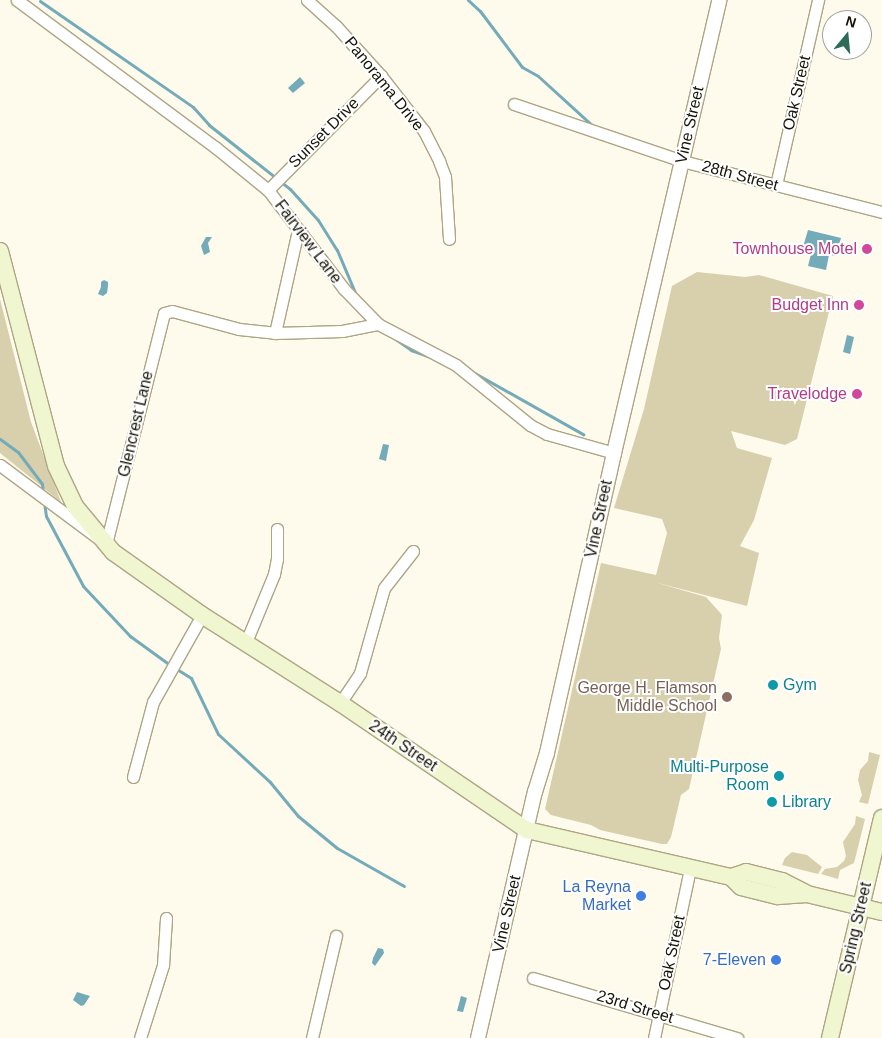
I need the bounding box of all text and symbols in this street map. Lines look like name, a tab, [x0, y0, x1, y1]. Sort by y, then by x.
north arrow	[822, 10, 872, 60]
text: N	[844, 12, 858, 31]
street label: Panorama Drive	[340, 33, 428, 135]
street label: Oak Street	[779, 54, 815, 132]
street label: Vine Street	[672, 84, 708, 166]
street label: Sunset Drive	[285, 94, 363, 172]
street label: 28th Street	[700, 157, 780, 195]
street label: Fairview Lane	[270, 196, 346, 288]
place label: Townhouse Motel	[732, 239, 857, 259]
marker: Townhouse Motel	[861, 243, 873, 255]
place label: Budget Inn	[772, 295, 849, 315]
marker: Budget Inn	[853, 299, 865, 311]
street label: Glencrest Lane	[114, 369, 158, 479]
place label: Travelodge	[768, 384, 847, 404]
marker: Travelodge	[851, 388, 863, 400]
street label: Vine Street	[581, 478, 617, 560]
place label: Gym	[783, 675, 817, 695]
place label: George H. Flamson Middle School	[577, 678, 717, 716]
marker: Gym	[767, 679, 779, 691]
marker: George H. Flamson Middle School	[721, 691, 733, 703]
street label: 24th Street	[365, 716, 441, 776]
place label: Multi-Purpose Room	[670, 757, 769, 795]
marker: Multi-Purpose Room	[773, 770, 785, 782]
place label: Library	[782, 792, 831, 812]
marker: Library	[766, 796, 778, 808]
street label: Vine Street	[489, 873, 525, 955]
place label: La Reyna Market	[563, 877, 631, 915]
street label: Spring Street	[836, 880, 876, 976]
marker: La Reyna Market	[635, 890, 647, 902]
street label: Oak Street	[655, 914, 689, 992]
place label: 7-Eleven	[703, 950, 766, 970]
marker: 7-Eleven	[770, 954, 782, 966]
street label: 23rd Street	[594, 986, 676, 1028]

